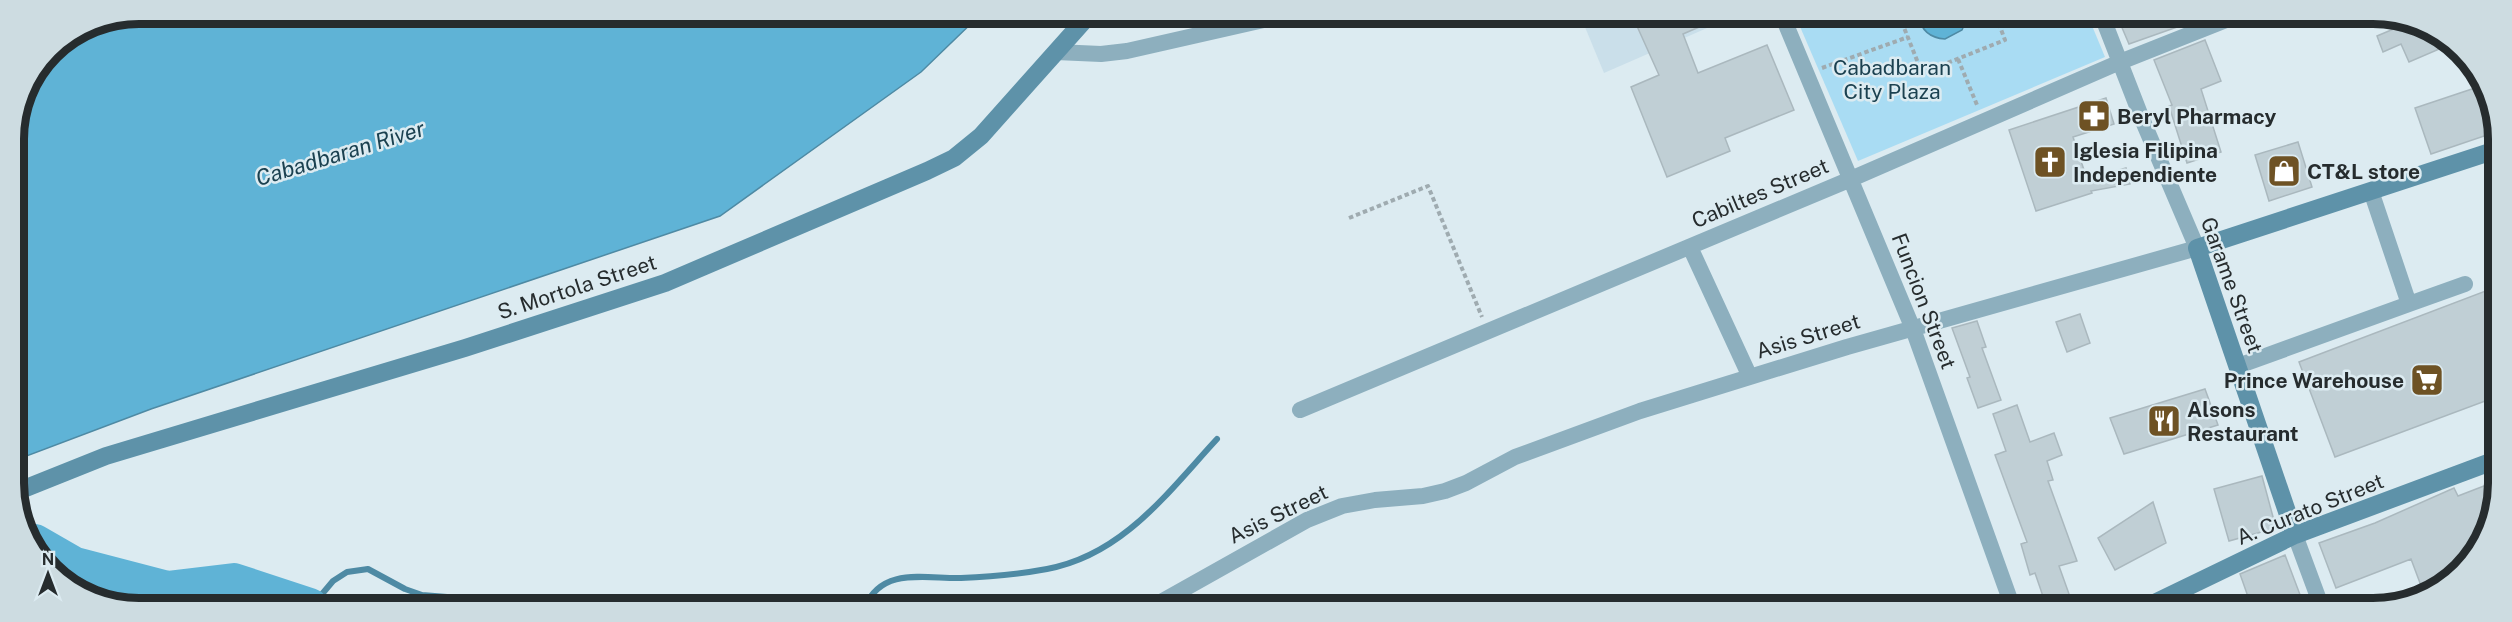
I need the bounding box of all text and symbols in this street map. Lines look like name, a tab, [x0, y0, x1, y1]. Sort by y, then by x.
park label: Cabadbaran City Plaza	[1833, 55, 1951, 104]
pharmacy icon: Beryl Pharmacy	[2076, 98, 2112, 134]
place label: Beryl Pharmacy	[2117, 104, 2276, 129]
water label: Cabadbaran River	[252, 115, 428, 191]
place label: Iglesia Filipina Independiente	[2073, 138, 2218, 187]
church icon: Iglesia Filipina Independiente	[2032, 144, 2068, 180]
street label: Cabiltes Street	[1688, 153, 1832, 233]
shop icon: CT&L store	[2266, 153, 2302, 189]
place label: CT&L store	[2307, 159, 2420, 184]
street label: Garame Street	[2196, 214, 2268, 356]
street label: Funcion Street	[1887, 229, 1961, 373]
street label: S. Mortola Street	[494, 250, 660, 324]
street label: Asis Street	[1753, 308, 1863, 364]
supermarket icon: Prince Warehouse	[2409, 362, 2445, 398]
place label: Prince Warehouse	[2224, 368, 2404, 393]
place label: Alsons Restaurant	[2187, 397, 2299, 446]
restaurant icon: Alsons Restaurant	[2146, 403, 2182, 439]
street label: A. Curato Street	[2233, 468, 2387, 550]
street label: Asis Street	[1224, 479, 1332, 549]
north arrow	[18, 544, 78, 604]
text: N	[42, 550, 54, 569]

